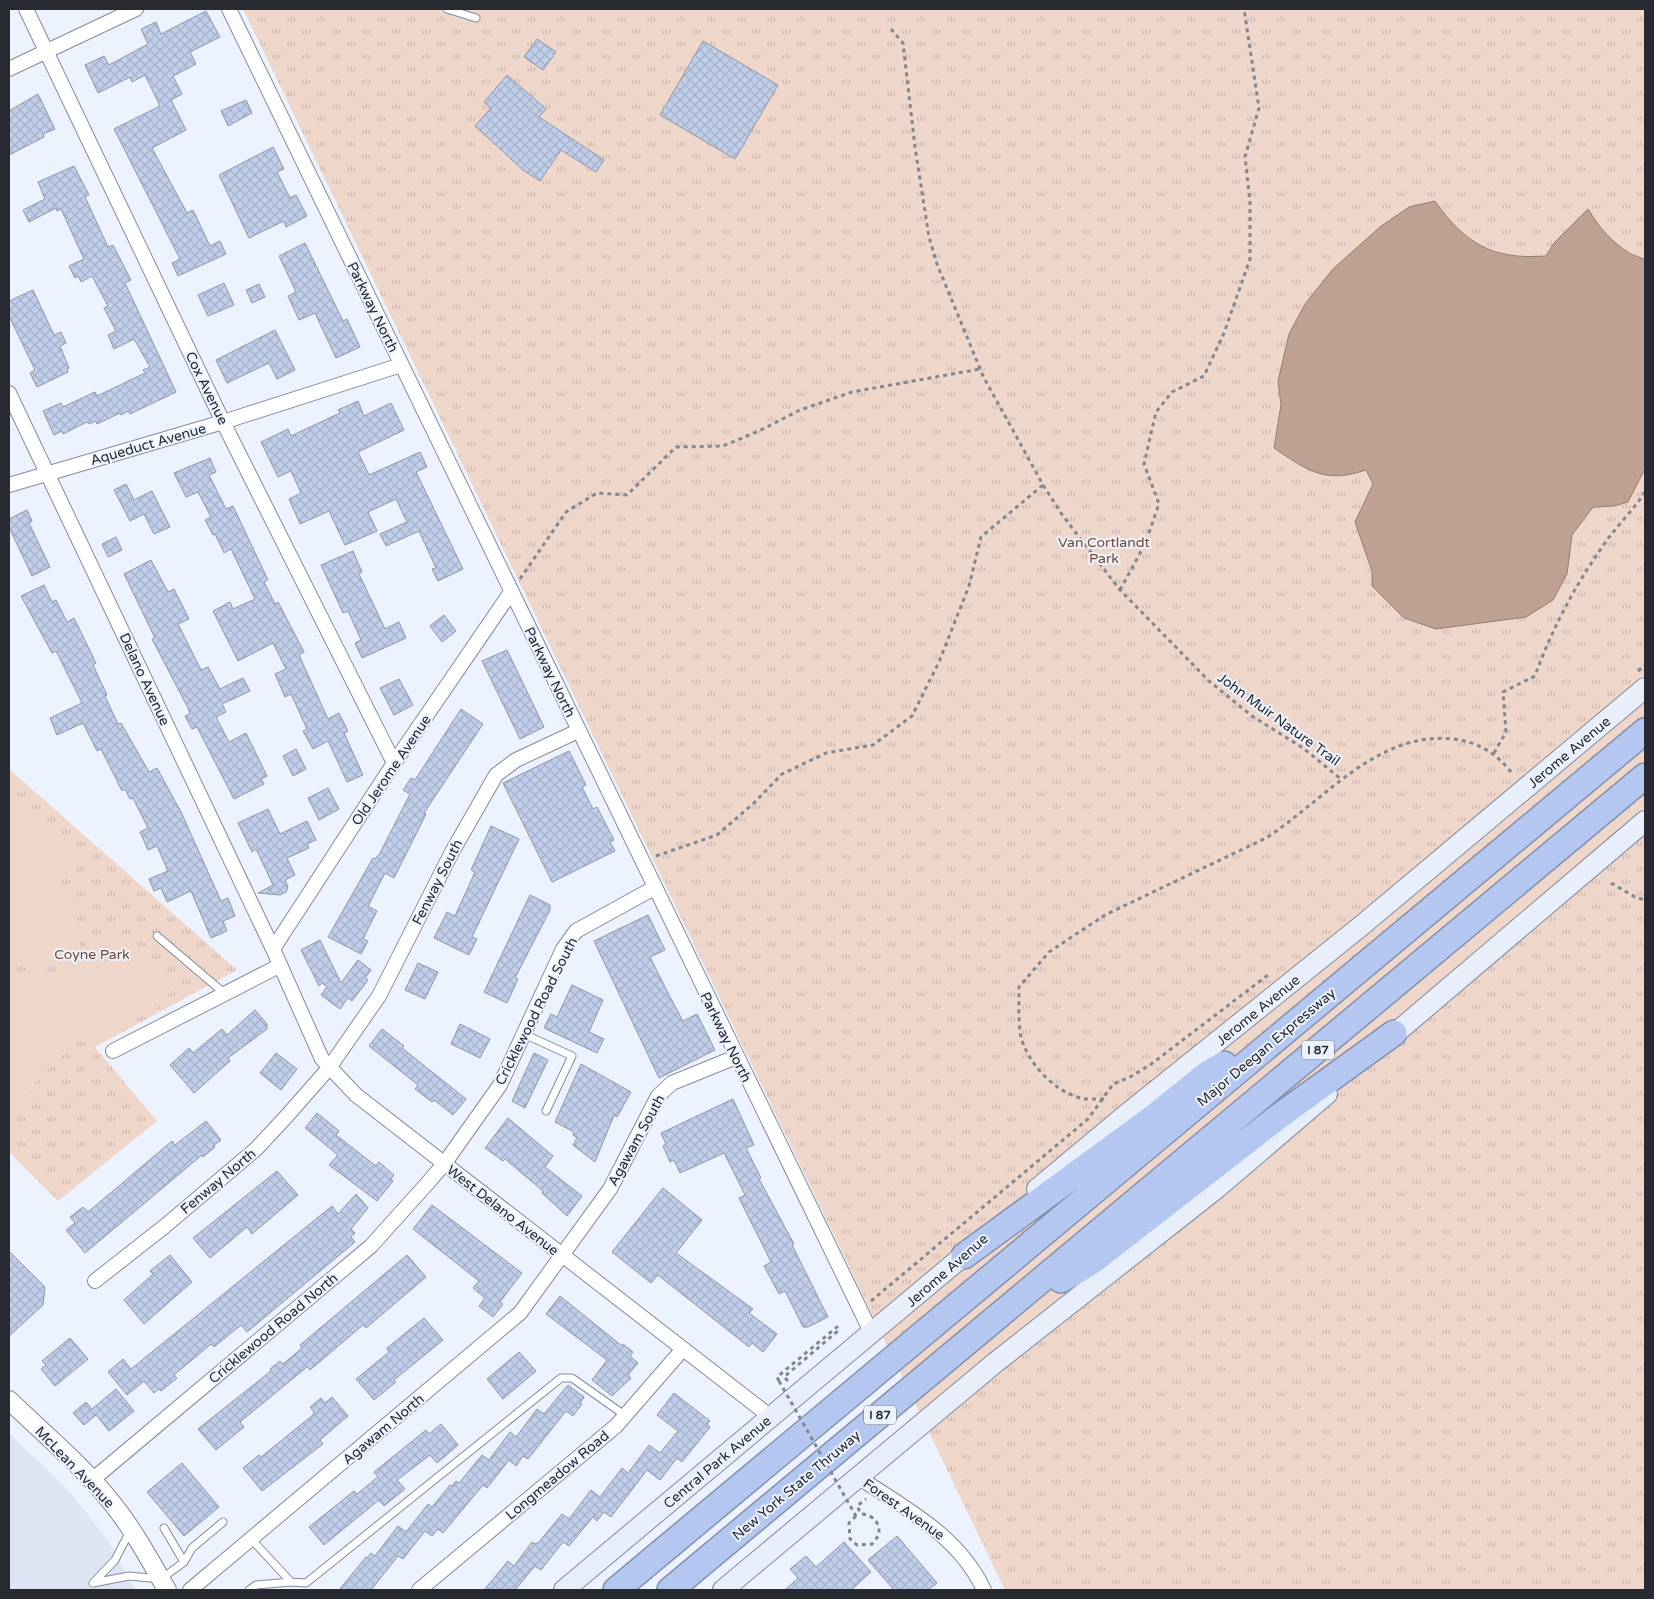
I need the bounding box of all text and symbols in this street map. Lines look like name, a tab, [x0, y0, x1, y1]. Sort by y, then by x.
street label: Parkway North	[343, 259, 402, 355]
street label: Cox Avenue	[182, 349, 232, 428]
street label: Aqueduct Avenue	[88, 420, 208, 469]
park label: Van Cortlandt Park	[1058, 534, 1151, 567]
street label: Parkway North	[520, 624, 579, 720]
street label: Delano Avenue	[116, 630, 173, 728]
street label: John Muir Nature Trail	[1214, 669, 1343, 770]
street label: Old Jerome Avenue	[348, 712, 435, 829]
street label: Jerome Avenue	[1525, 713, 1614, 792]
street label: Fenway South	[409, 837, 466, 928]
street label: Cricklewood Road South	[492, 934, 581, 1088]
park label: Coyne Park	[54, 946, 130, 963]
street label: Jerome Avenue	[1213, 971, 1304, 1049]
street label: Major Deegan Expressway	[1194, 984, 1339, 1110]
street label: Parkway North	[696, 989, 755, 1085]
road number: I 87	[1302, 1040, 1334, 1060]
street label: Agawam South	[604, 1092, 669, 1189]
street label: Fenway North	[177, 1145, 259, 1218]
street label: West Delano Avenue	[443, 1161, 562, 1259]
street label: Jerome Avenue	[903, 1230, 992, 1310]
street label: Cricklewood Road North	[205, 1269, 341, 1387]
street label: Agawam North	[339, 1390, 427, 1468]
road number: I 87	[864, 1406, 896, 1424]
street label: Central Park Avenue	[660, 1412, 775, 1512]
street label: McLean Avenue	[31, 1423, 118, 1512]
street label: Longmeadow Road	[502, 1427, 612, 1524]
street label: New York State Thruway	[729, 1427, 864, 1544]
street label: Forest Avenue	[860, 1475, 948, 1544]

